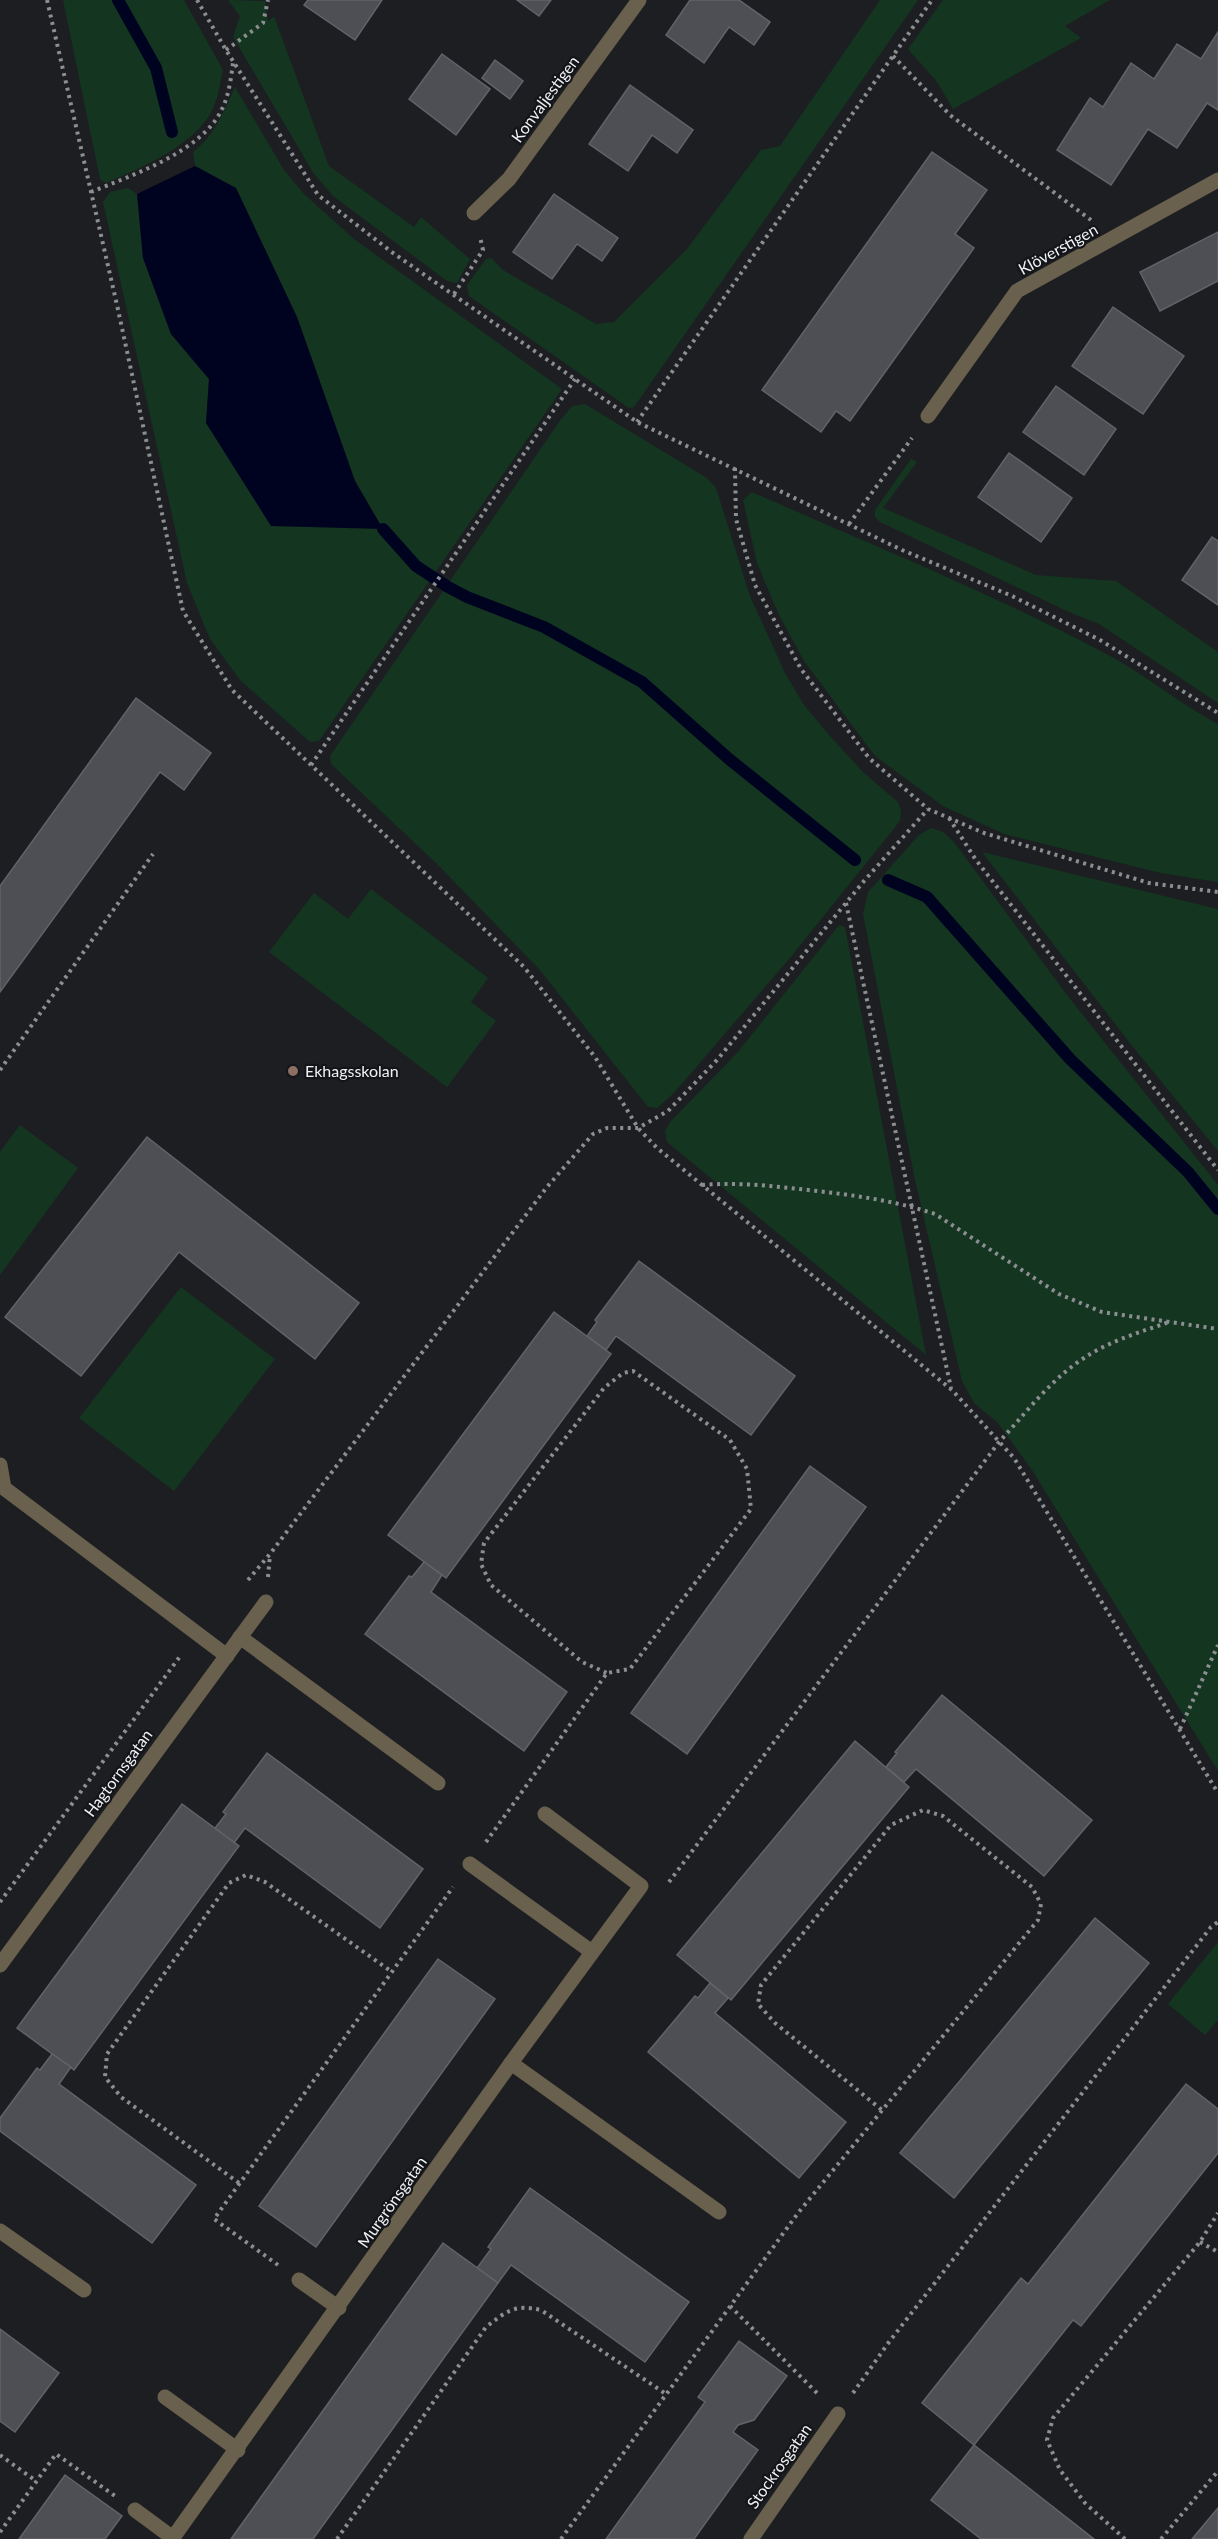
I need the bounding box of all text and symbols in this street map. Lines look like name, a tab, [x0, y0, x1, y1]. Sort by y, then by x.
street label: Konvaljestigen	[507, 52, 582, 146]
street label: Klöverstigen	[1015, 219, 1101, 278]
place label: Ekhagsskolan	[305, 1061, 399, 1080]
marker: Ekhagsskolan	[286, 1064, 300, 1078]
street label: Hagtornsgatan	[80, 1725, 156, 1820]
street label: Murgrönsgatan	[353, 2153, 430, 2251]
street label: Stockrosgatan	[742, 2420, 815, 2512]

